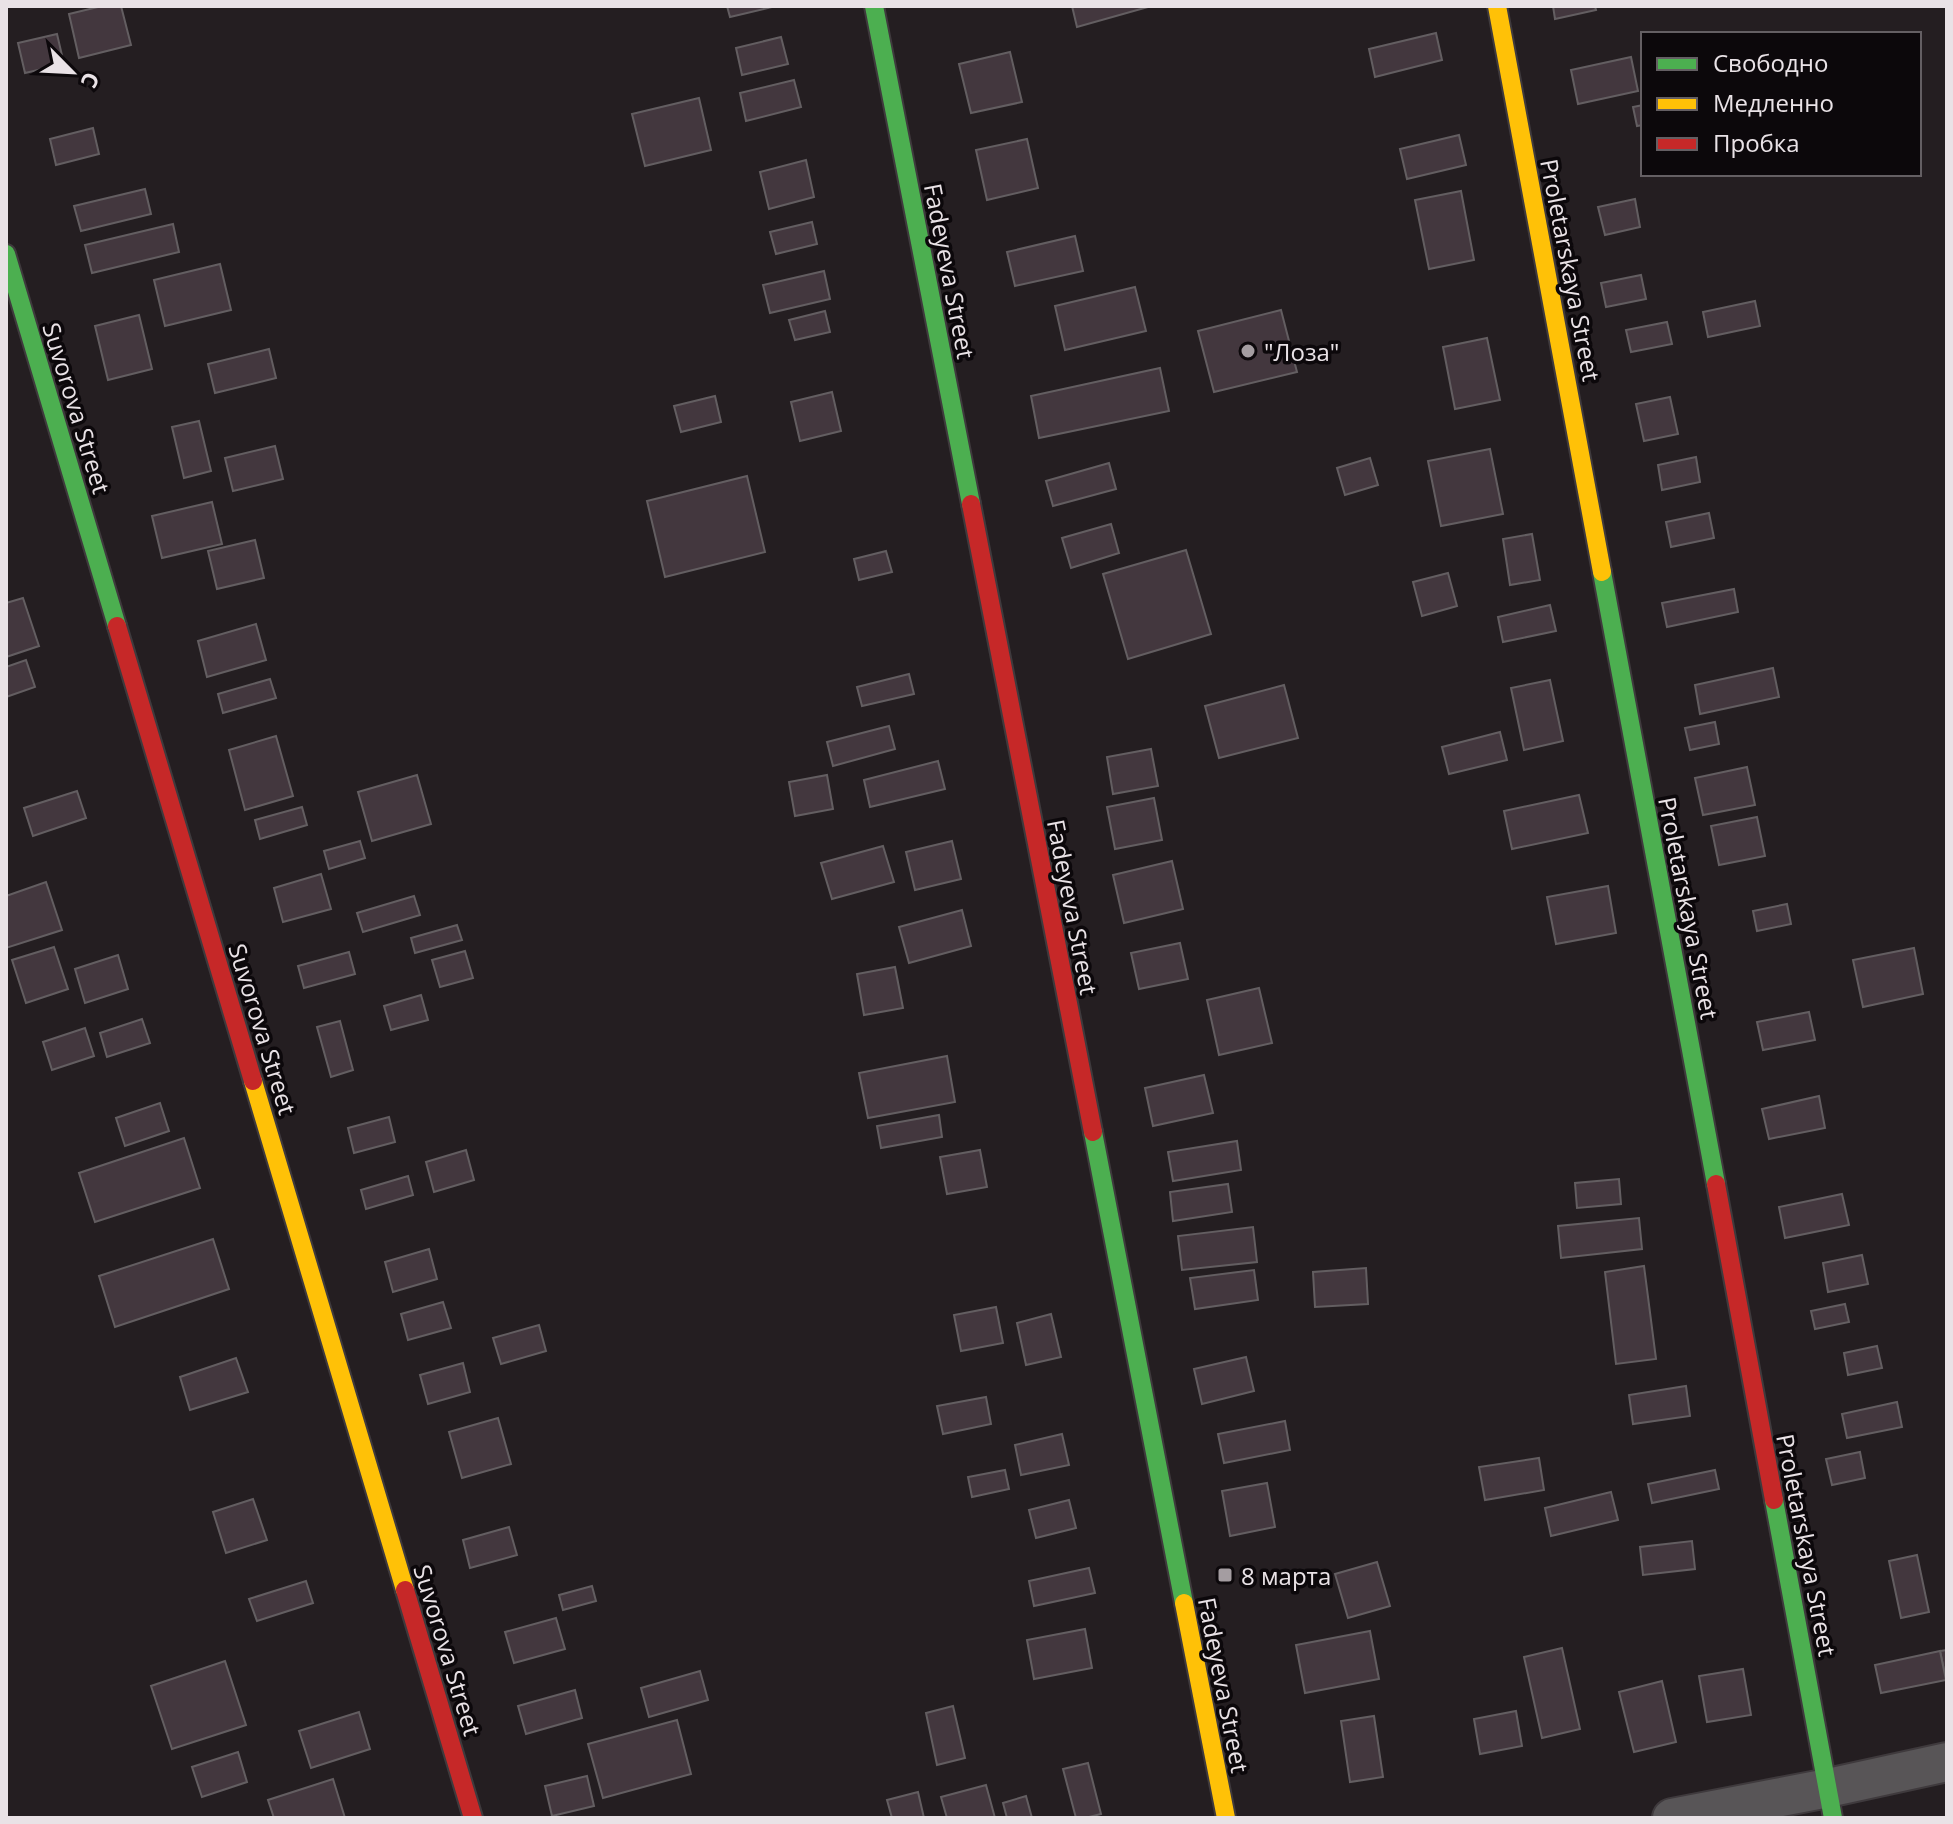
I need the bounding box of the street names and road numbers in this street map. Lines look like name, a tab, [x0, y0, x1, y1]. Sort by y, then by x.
street label: Proletarskaya Street	[1533, 156, 1609, 384]
street label: Fadeyeva Street	[917, 180, 983, 362]
street label: Suvorova Street	[35, 318, 119, 498]
street label: Proletarskaya Street	[1651, 794, 1727, 1022]
street label: Fadeyeva Street	[1040, 816, 1106, 998]
street label: Suvorova Street	[221, 939, 305, 1119]
street label: Proletarskaya Street	[1769, 1431, 1845, 1659]
street label: Suvorova Street	[406, 1560, 490, 1740]
street label: Fadeyeva Street	[1191, 1594, 1257, 1776]

